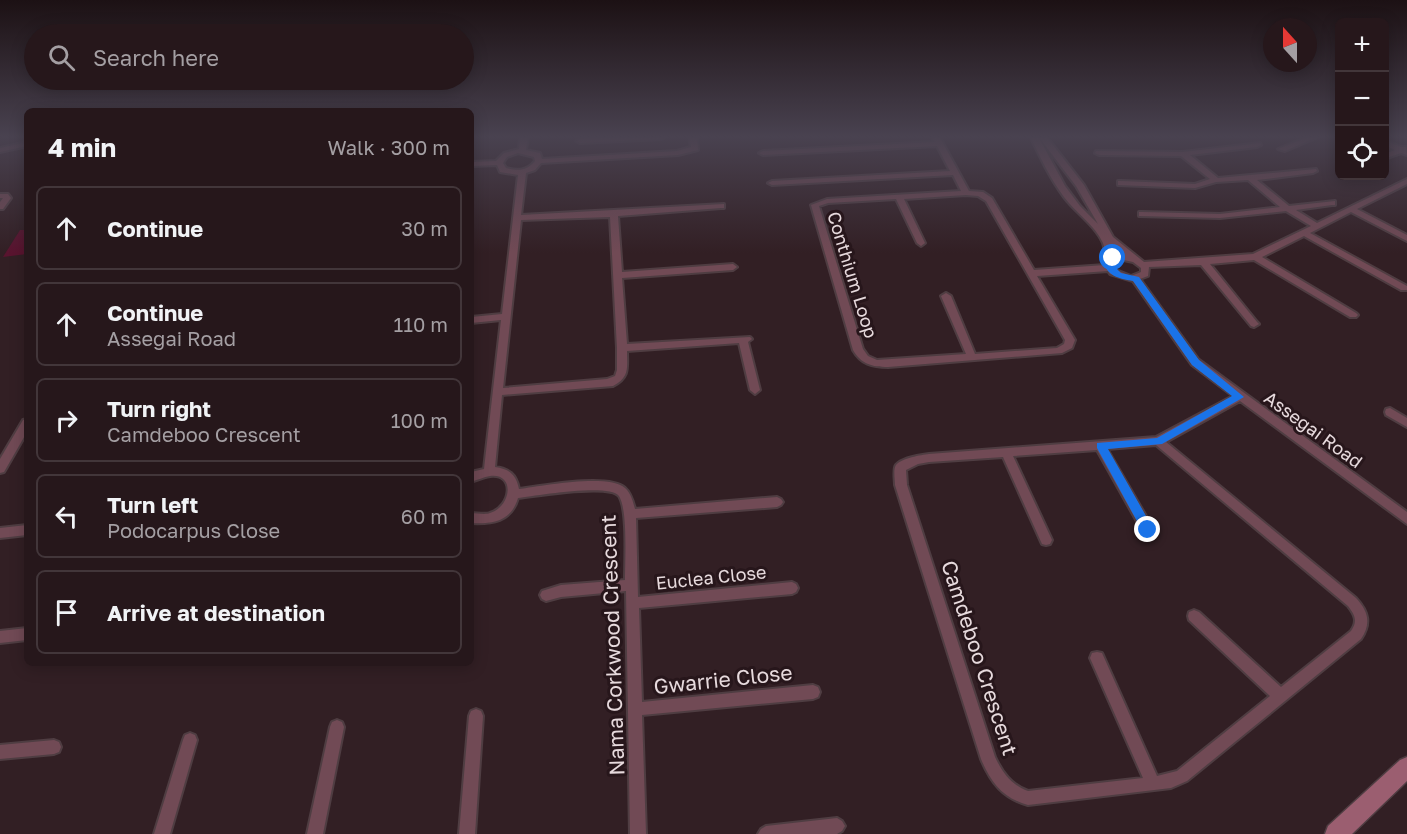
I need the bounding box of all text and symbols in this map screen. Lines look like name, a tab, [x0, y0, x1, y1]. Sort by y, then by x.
north arrow	[1263, 18, 1317, 72]
map controls	[1335, 18, 1389, 180]
button: +	[1335, 18, 1389, 72]
search box	[24, 24, 474, 90]
icon: search	[45, 41, 78, 74]
text: Search here	[93, 44, 219, 71]
button: −	[1335, 72, 1389, 126]
button: locate	[1335, 126, 1389, 180]
text: 4 min	[48, 132, 116, 163]
text: Walk · 300 m	[327, 135, 450, 159]
street label: Conthium Loop	[823, 209, 883, 341]
icon: ahead	[50, 212, 83, 245]
text: Continue	[107, 215, 203, 242]
text: 30 m	[401, 216, 448, 240]
route start	[1099, 244, 1125, 270]
text: Continue	[107, 299, 203, 326]
icon: ahead	[50, 308, 83, 341]
text: 110 m	[394, 312, 448, 336]
text: Assegai Road	[107, 326, 236, 350]
street label: Assegai Road	[1260, 386, 1367, 472]
text: Turn right	[107, 395, 211, 422]
icon: right	[50, 404, 83, 437]
text: 100 m	[391, 408, 448, 432]
text: Camdeboo Crescent	[107, 422, 301, 446]
text: Turn left	[107, 491, 198, 518]
icon: left	[50, 500, 83, 533]
text: 60 m	[401, 504, 448, 528]
street label: Nama Corkwood Crescent	[594, 514, 630, 776]
route end	[1134, 516, 1160, 542]
text: Podocarpus Close	[107, 518, 280, 542]
street label: Camdeboo Crescent	[936, 557, 1024, 758]
street label: Euclea Close	[655, 560, 767, 594]
icon: arrive	[50, 596, 83, 629]
text: Arrive at destination	[107, 599, 325, 626]
street label: Gwarrie Close	[652, 659, 794, 699]

